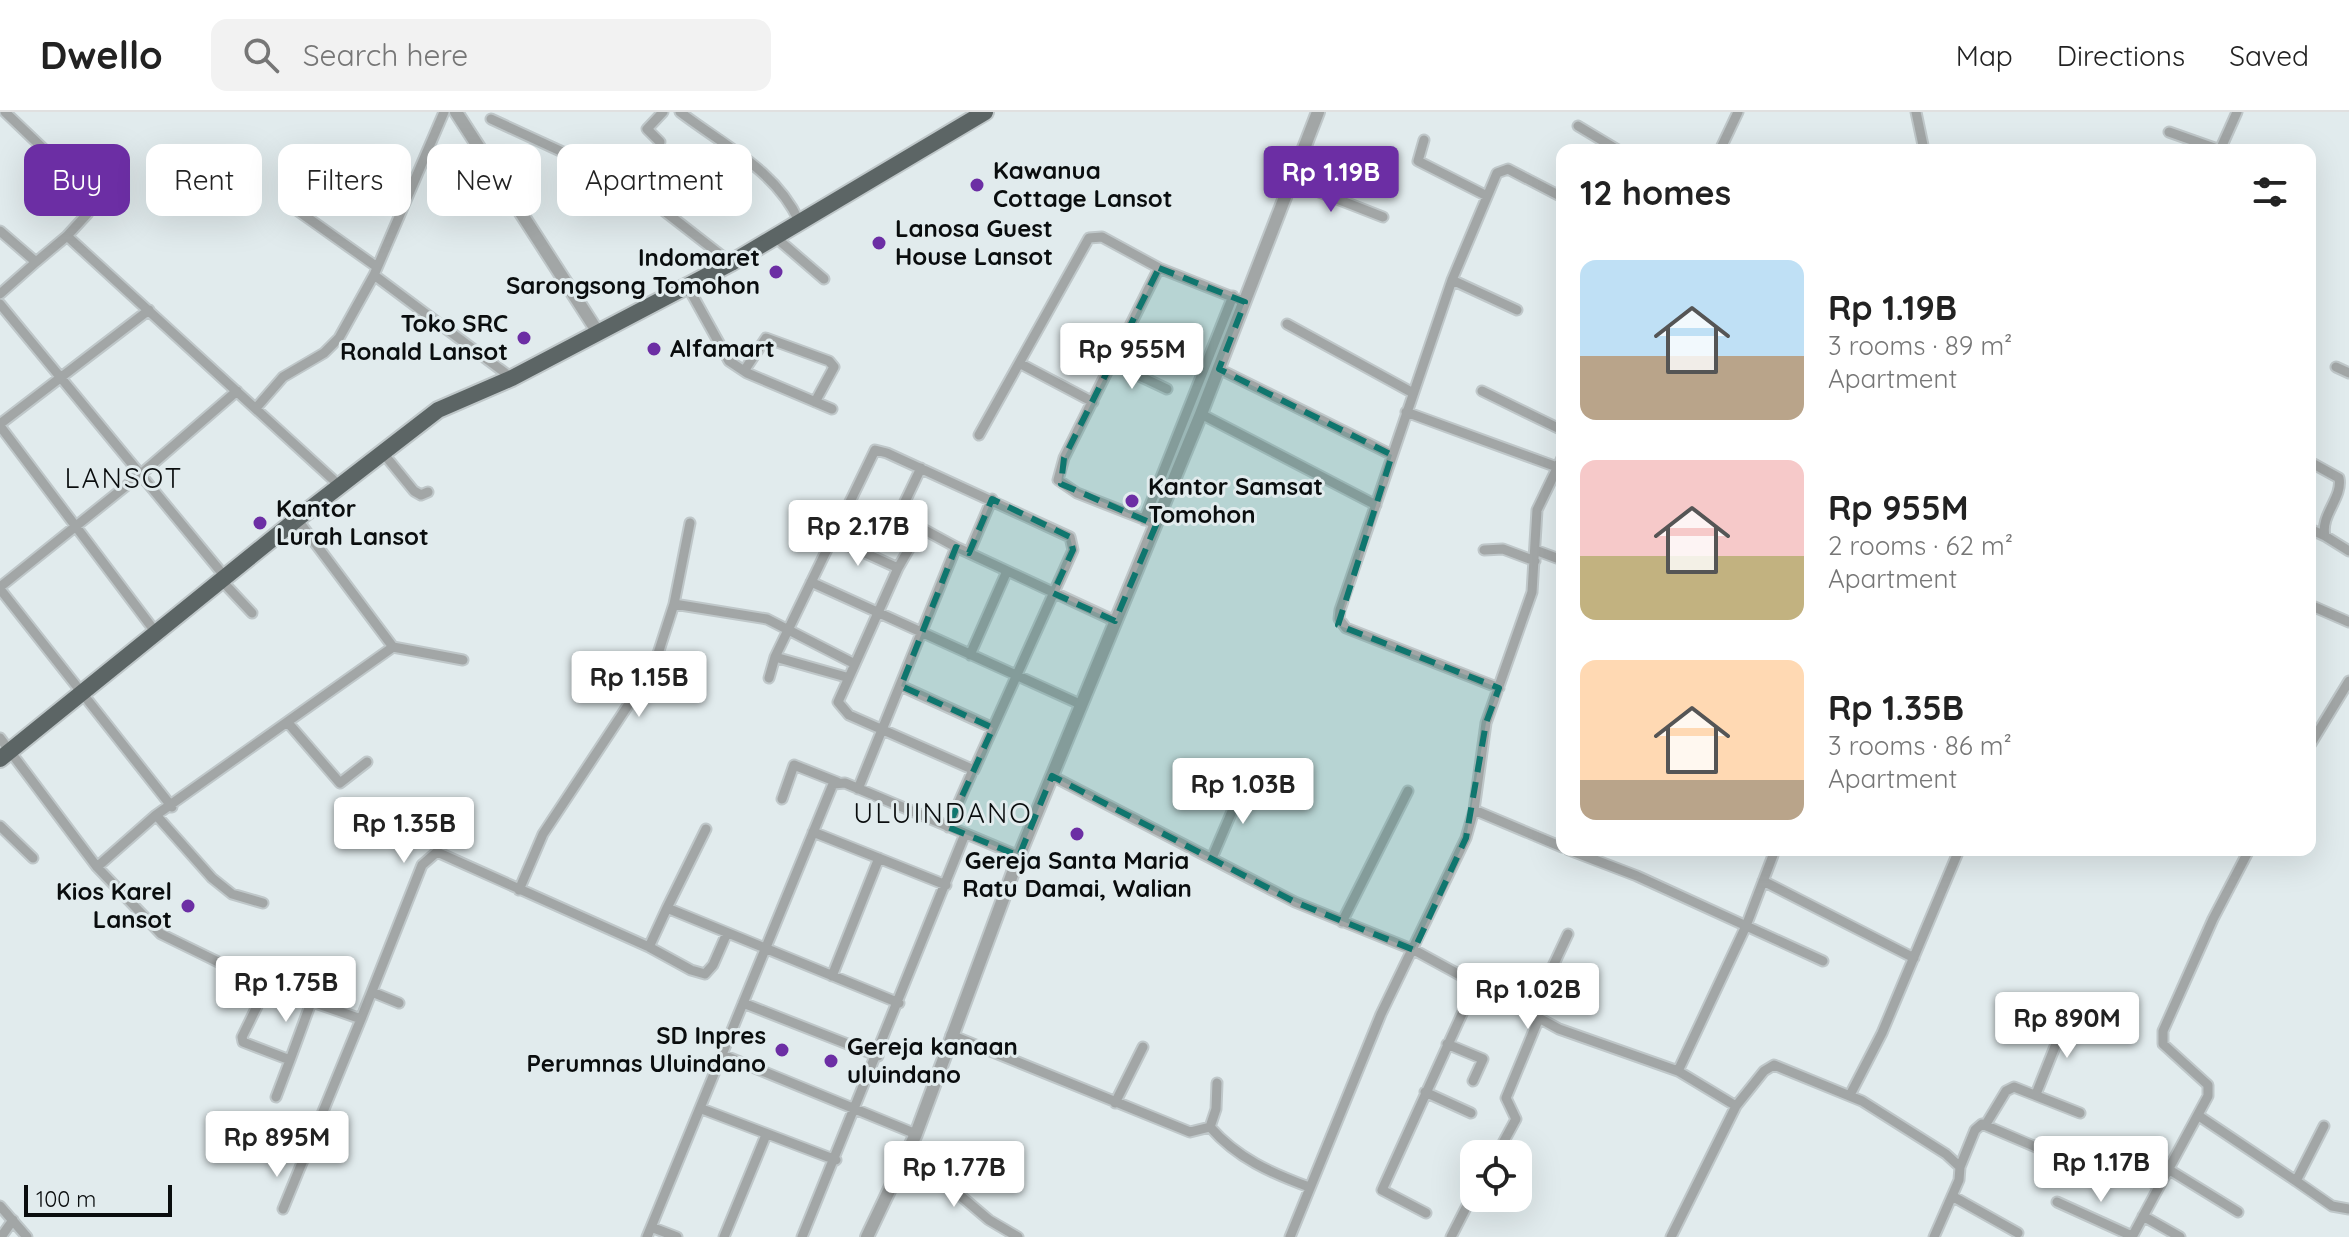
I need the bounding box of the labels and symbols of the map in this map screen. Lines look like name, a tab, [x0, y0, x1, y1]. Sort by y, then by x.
pin: Rp 1.19B	[1248, 146, 1414, 214]
place label: Kawanua Cottage Lansot	[993, 155, 1173, 213]
marker: Kawanua Cottage Lansot	[968, 176, 986, 194]
place label: Lanosa Guest House Lansot	[895, 213, 1053, 271]
marker: Lanosa Guest House Lansot	[870, 234, 888, 252]
place label: Indomaret Sarongsong Tomohon	[506, 242, 760, 300]
marker: Indomaret Sarongsong Tomohon	[767, 263, 785, 281]
place label: Toko SRC Ronald Lansot	[340, 308, 508, 366]
pin: Rp 955M	[1058, 323, 1206, 391]
marker: Toko SRC Ronald Lansot	[515, 329, 533, 347]
place label: Alfamart	[670, 333, 775, 363]
marker: Alfamart	[645, 340, 663, 358]
district label: LANSOT	[65, 460, 183, 495]
place label: Kantor Samsat Tomohon	[1148, 471, 1323, 529]
marker: Kantor Samsat Tomohon	[1123, 492, 1141, 510]
place label: Kantor Lurah Lansot	[276, 493, 429, 551]
pin: Rp 2.17B	[775, 500, 941, 568]
marker: Kantor Lurah Lansot	[251, 514, 269, 532]
pin: Rp 1.15B	[556, 651, 722, 719]
pin: Rp 1.03B	[1160, 758, 1326, 826]
district label: ULUINDANO	[853, 795, 1033, 830]
pin: Rp 1.35B	[321, 797, 487, 865]
marker: Gereja Santa Maria Ratu Damai, Walian	[1068, 825, 1086, 843]
place label: Gereja Santa Maria Ratu Damai, Walian	[962, 845, 1192, 903]
place label: Kios Karel Lansot	[56, 876, 172, 934]
marker: Kios Karel Lansot	[179, 897, 197, 915]
pin: Rp 1.75B	[203, 956, 369, 1024]
pin: Rp 1.02B	[1445, 963, 1611, 1031]
pin: Rp 890M	[1993, 992, 2141, 1060]
place label: SD Inpres Perumnas Uluindano	[527, 1020, 766, 1078]
place label: Gereja kanaan uluindano	[847, 1031, 1018, 1089]
marker: SD Inpres Perumnas Uluindano	[773, 1041, 791, 1059]
marker: Gereja kanaan uluindano	[822, 1052, 840, 1070]
pin: Rp 895M	[203, 1111, 351, 1179]
pin: Rp 1.17B	[2018, 1136, 2184, 1204]
pin: Rp 1.77B	[871, 1141, 1037, 1209]
scale bar	[24, 1181, 172, 1217]

